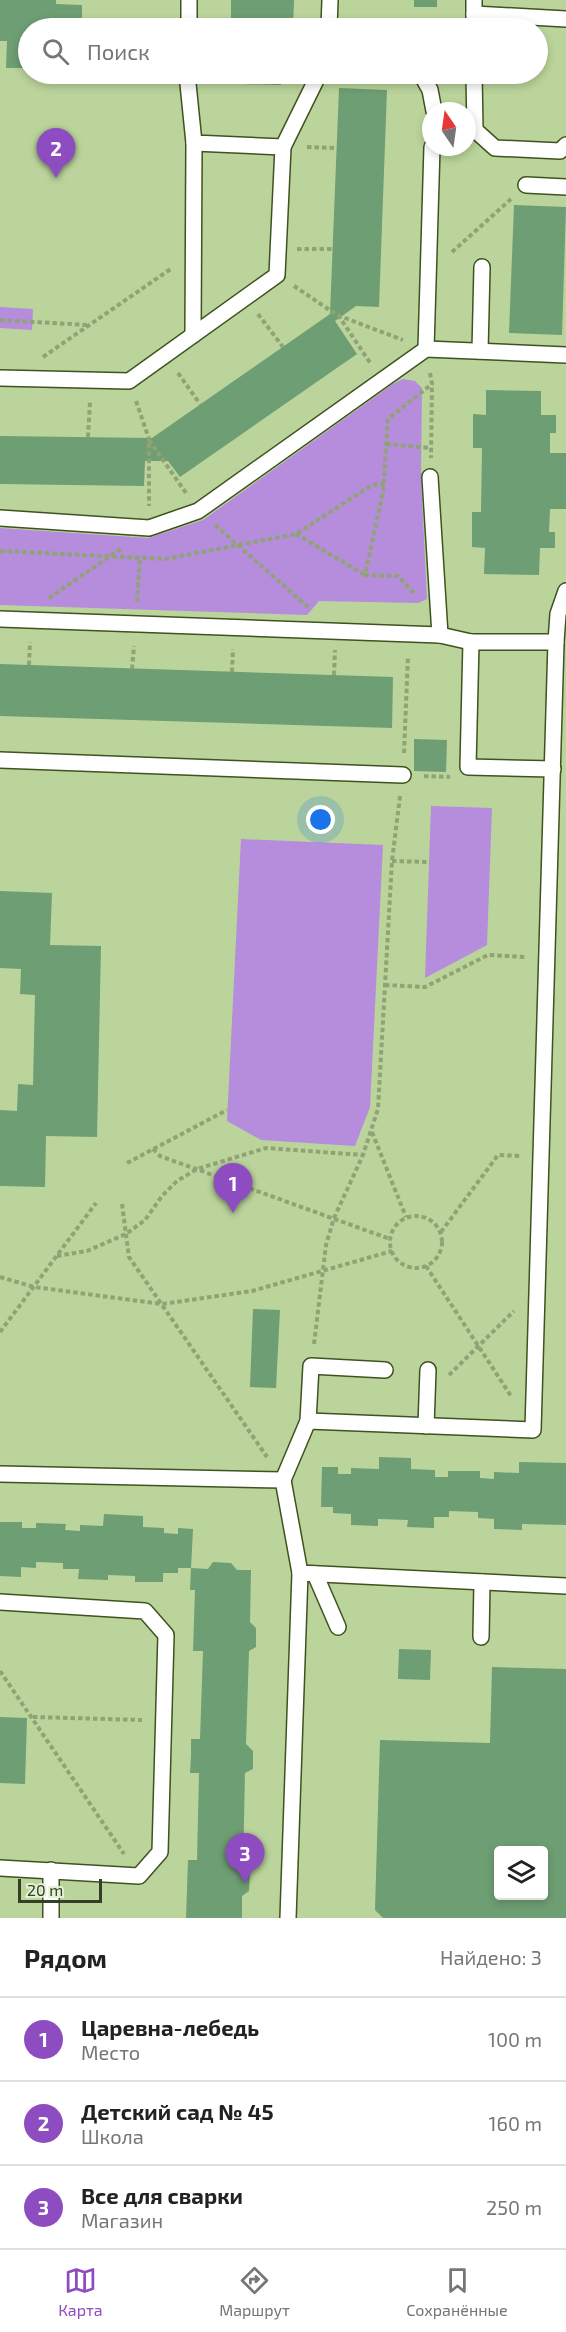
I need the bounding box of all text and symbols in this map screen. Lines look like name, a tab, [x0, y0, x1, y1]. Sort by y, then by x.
search box	[18, 18, 548, 84]
icon: search	[39, 35, 72, 68]
text: Поиск	[87, 38, 150, 64]
north arrow	[422, 102, 476, 156]
pin: 2	[36, 128, 76, 178]
your location	[306, 805, 335, 834]
pin: 1	[214, 1164, 252, 1213]
pin: 3	[226, 1834, 264, 1883]
map controls	[494, 1846, 548, 1900]
button: layers	[494, 1846, 548, 1900]
scale bar	[18, 1876, 102, 1904]
text: 20 m	[27, 1880, 63, 1899]
text: Рядом	[24, 1942, 107, 1973]
text: Найдено: 3	[440, 1945, 542, 1969]
text: Царевна-лебедь	[81, 2014, 259, 2040]
text: 1	[39, 2027, 48, 2051]
text: 100 m	[488, 2027, 542, 2051]
text: Место	[81, 2040, 140, 2064]
text: Детский сад № 45	[81, 2098, 274, 2124]
text: 2	[38, 2111, 49, 2135]
text: 160 m	[489, 2111, 542, 2135]
text: Школа	[81, 2124, 144, 2148]
text: Все для сварки	[81, 2182, 243, 2208]
text: 3	[38, 2195, 49, 2219]
text: 250 m	[486, 2195, 542, 2219]
text: Магазин	[81, 2208, 163, 2232]
tab: Карта	[58, 2264, 103, 2319]
tab: Маршрут	[219, 2264, 290, 2319]
tab: Сохранённые	[406, 2264, 508, 2319]

